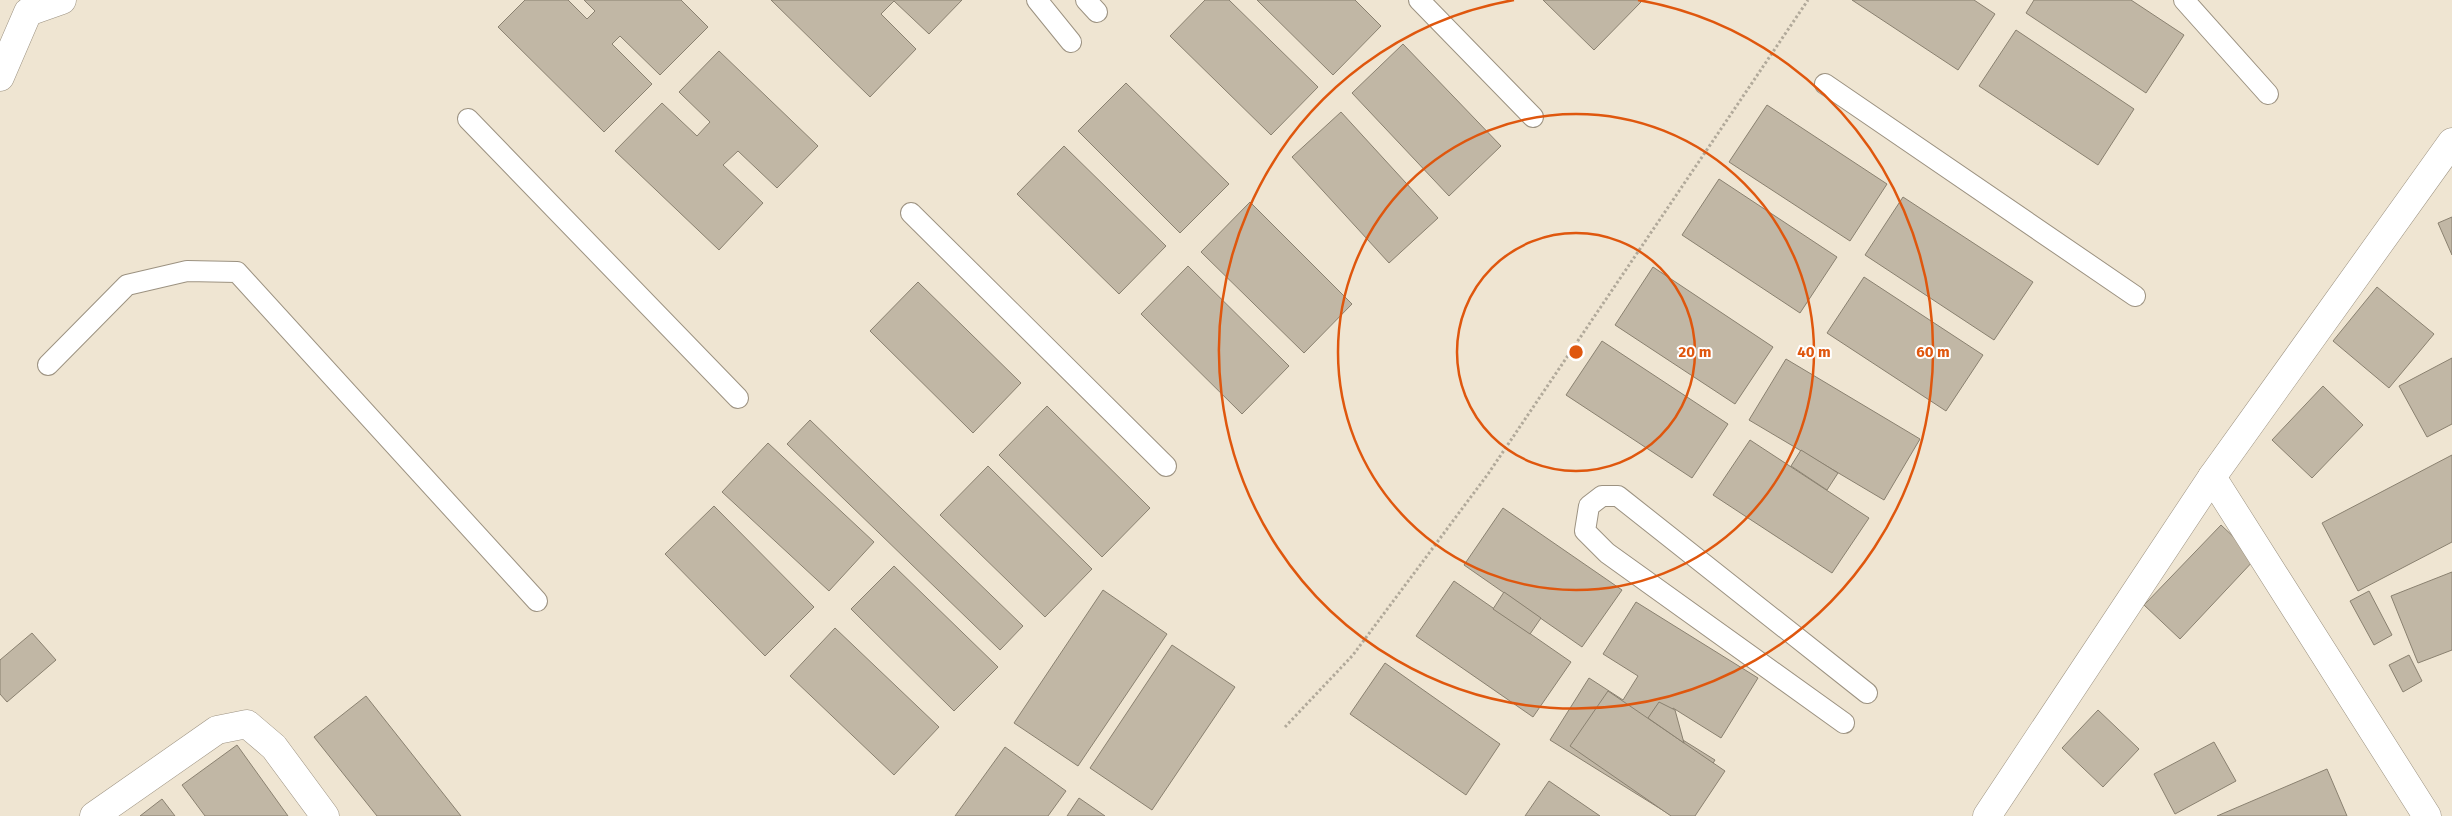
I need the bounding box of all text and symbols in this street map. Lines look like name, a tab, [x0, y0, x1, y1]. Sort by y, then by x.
centre of rings	[1567, 343, 1585, 361]
text: 20 m	[1679, 343, 1711, 361]
text: 40 m	[1797, 343, 1831, 361]
text: 60 m	[1916, 343, 1950, 361]

